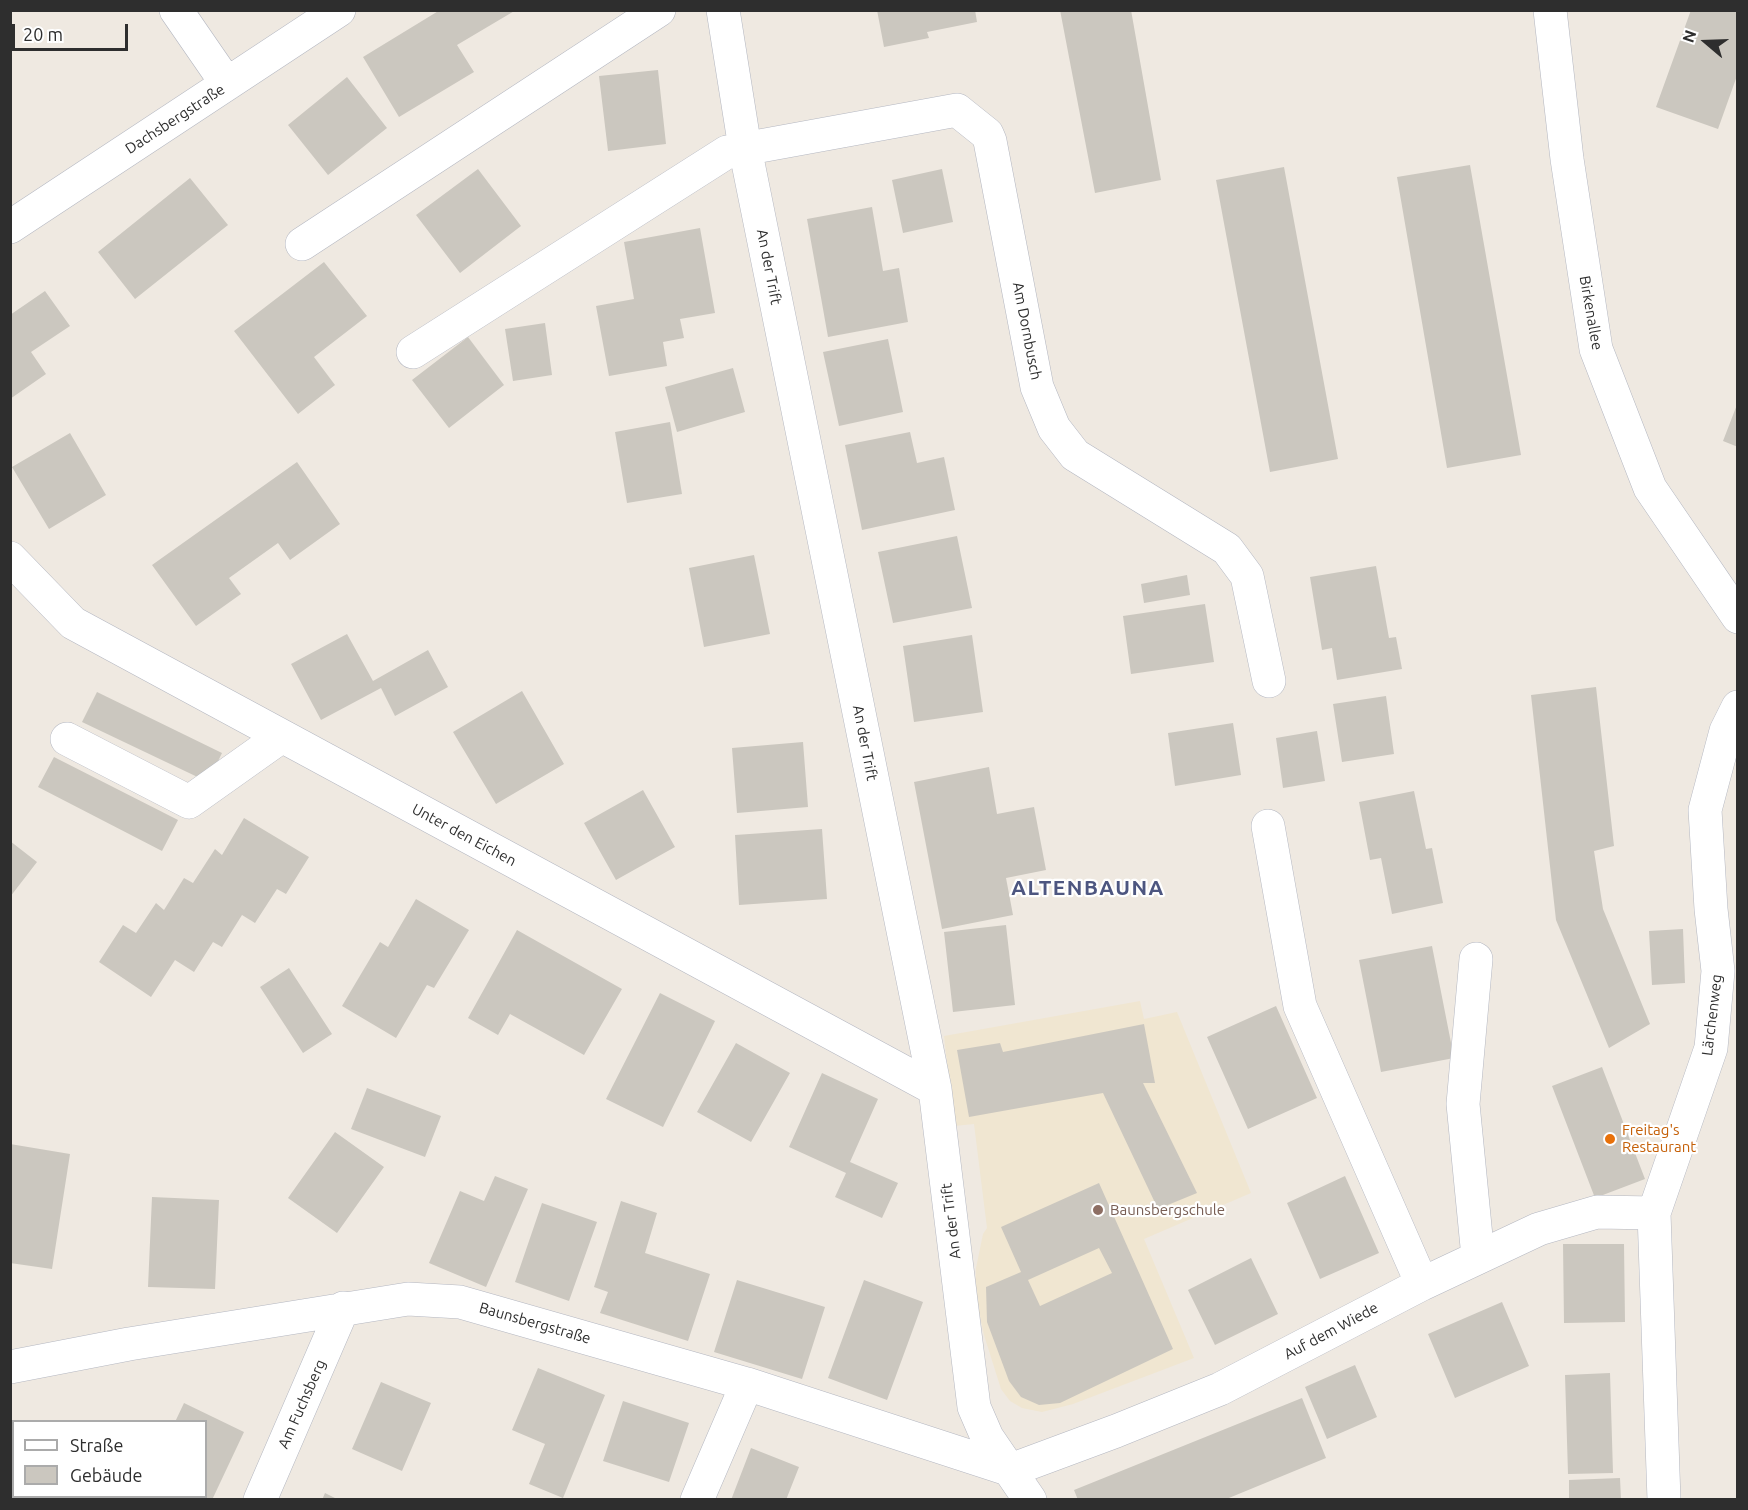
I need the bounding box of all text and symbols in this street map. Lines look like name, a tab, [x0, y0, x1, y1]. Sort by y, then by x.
scale bar	[15, 12, 130, 50]
north arrow	[1676, 12, 1736, 72]
text: 20 m	[23, 24, 63, 44]
text: N	[1679, 28, 1699, 45]
street label: Dachsbergstraße	[122, 80, 228, 158]
street label: An der Trift	[753, 228, 785, 306]
street label: Birkenallee	[1576, 274, 1606, 352]
street label: Am Dornbusch	[1009, 281, 1045, 381]
street label: An der Trift	[849, 704, 881, 782]
street label: Unter den Eichen	[409, 800, 519, 870]
district label: ALTENBAUNA	[1011, 875, 1165, 901]
street label: Lärchenweg	[1698, 973, 1726, 1057]
place label: Freitag's Restaurant	[1622, 1121, 1696, 1156]
marker: Freitag's Restaurant	[1603, 1132, 1617, 1146]
street label: An der Trift	[937, 1182, 965, 1260]
place label: Baunsbergschule	[1110, 1201, 1225, 1219]
marker: Baunsbergschule	[1091, 1203, 1105, 1217]
street label: Baunsbergstraße	[477, 1298, 593, 1348]
street label: Auf dem Wiede	[1281, 1299, 1381, 1363]
street label: Am Fuchsberg	[274, 1357, 330, 1451]
legend	[12, 1420, 207, 1498]
text: Straße	[70, 1435, 123, 1455]
text: Gebäude	[70, 1465, 142, 1485]

